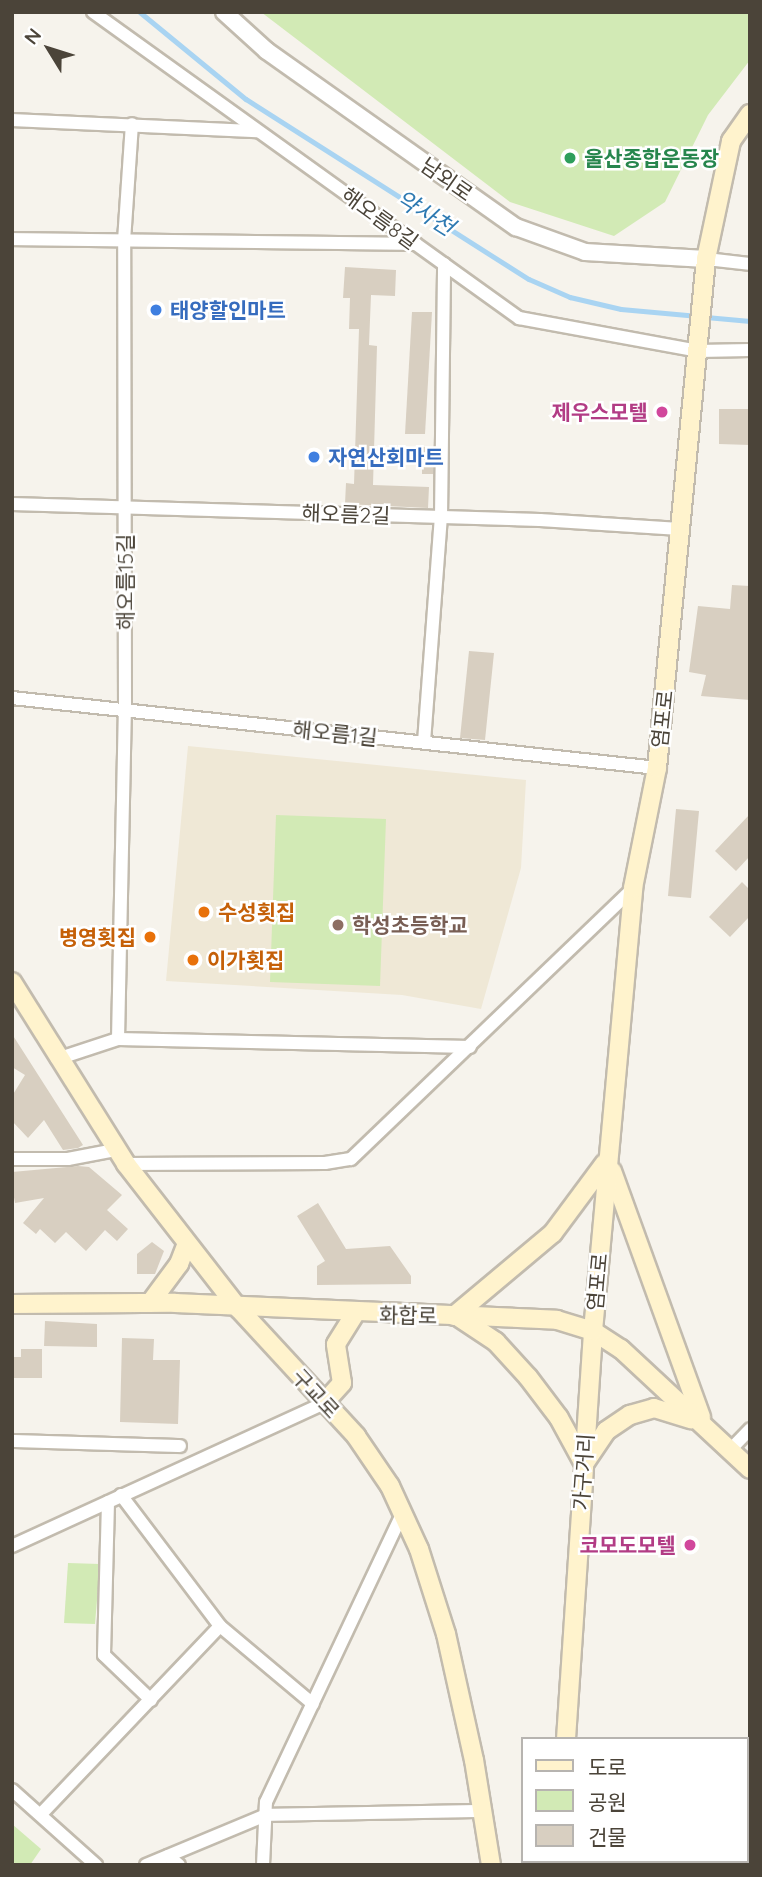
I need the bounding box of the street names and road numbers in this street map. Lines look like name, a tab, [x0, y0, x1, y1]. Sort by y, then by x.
street label: 남외로	[416, 152, 478, 206]
street label: 해오름8길	[337, 182, 423, 254]
street label: 해오름2길	[301, 500, 391, 528]
street label: 해오름15길	[112, 534, 138, 630]
street label: 염포로	[646, 689, 678, 749]
street label: 해오름1길	[291, 716, 379, 750]
street label: 염포로	[582, 1252, 612, 1312]
street label: 화합로	[379, 1302, 437, 1328]
street label: 구교로	[287, 1363, 345, 1423]
street label: 가구거리	[568, 1433, 598, 1511]

